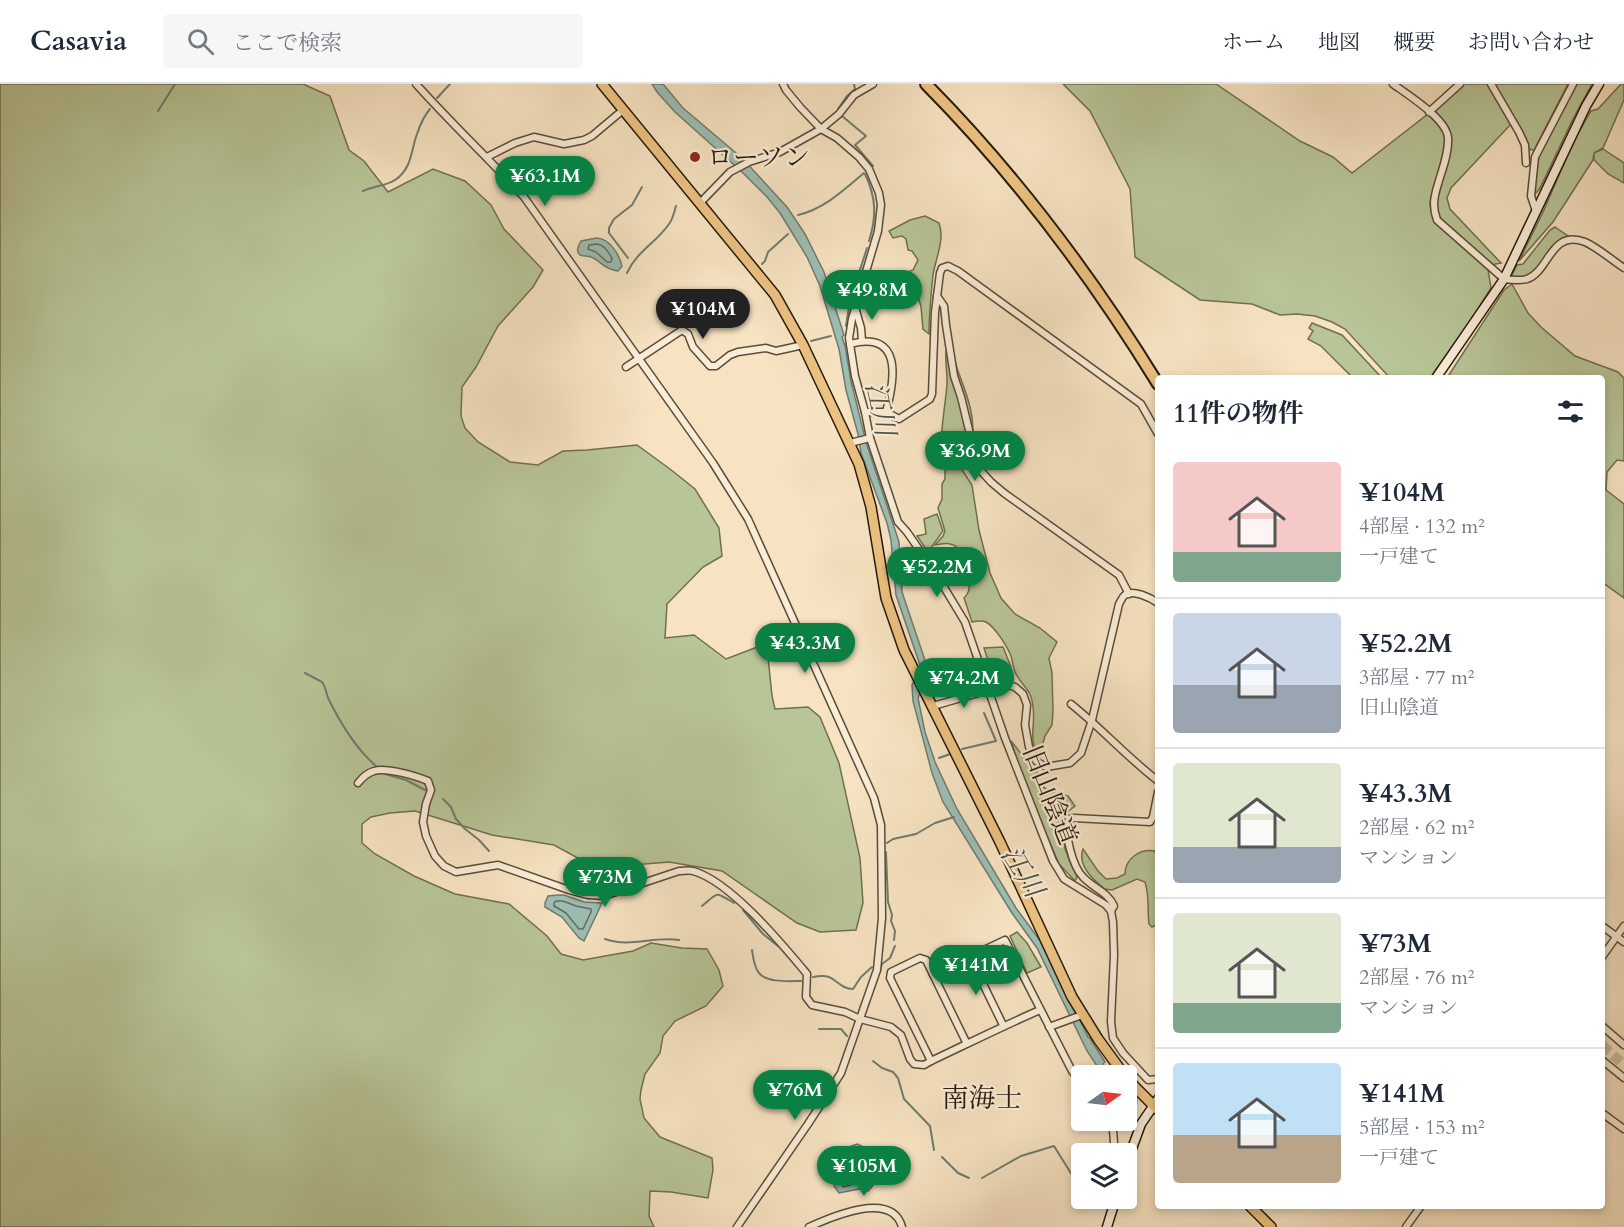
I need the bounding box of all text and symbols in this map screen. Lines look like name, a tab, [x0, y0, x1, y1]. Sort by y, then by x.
search box	[163, 14, 583, 68]
text: Casavia	[30, 22, 127, 60]
icon: search	[184, 25, 217, 58]
text: ここで検索	[232, 28, 342, 58]
text: ホーム	[1222, 28, 1285, 57]
text: 地図	[1318, 28, 1360, 57]
text: 概要	[1393, 28, 1435, 57]
text: お問い合わせ	[1468, 28, 1594, 57]
place label: ローソン	[707, 140, 810, 175]
marker: ローソン	[688, 150, 702, 164]
pin: ¥63.1M	[496, 156, 594, 207]
text: ¥63.1M	[509, 162, 581, 189]
pin: ¥49.8M	[823, 270, 921, 321]
text: ¥49.8M	[836, 276, 908, 303]
pin: ¥104M	[661, 289, 745, 340]
text: ¥104M	[670, 295, 736, 322]
water label: 江川	[856, 379, 904, 442]
icon: filters	[1554, 395, 1587, 428]
text: 11件の物件	[1173, 396, 1304, 431]
pin: ¥36.9M	[926, 431, 1024, 482]
text: ¥36.9M	[939, 437, 1011, 464]
text: ¥104M	[1359, 475, 1445, 510]
icon: home	[1221, 486, 1293, 558]
text: 4部屋 · 132 m²	[1359, 513, 1485, 540]
text: 一戸建て	[1359, 543, 1439, 570]
pin: ¥52.2M	[888, 547, 986, 598]
text: ¥52.2M	[901, 553, 973, 580]
pin: ¥43.3M	[756, 623, 854, 674]
text: ¥52.2M	[1359, 626, 1452, 661]
text: ¥43.3M	[769, 629, 841, 656]
icon: home	[1221, 637, 1293, 709]
pin: ¥74.2M	[915, 658, 1013, 709]
text: ¥74.2M	[928, 664, 1000, 691]
text: 3部屋 · 77 m²	[1359, 664, 1475, 691]
text: 旧山陰道	[1359, 694, 1439, 721]
street label: 旧山陰道	[1014, 740, 1086, 850]
text: ¥43.3M	[1359, 776, 1452, 811]
icon: home	[1221, 787, 1293, 859]
text: 2部屋 · 62 m²	[1359, 814, 1475, 841]
water label: 江川	[992, 839, 1054, 907]
text: マンション	[1359, 844, 1458, 871]
pin: ¥73M	[569, 857, 641, 908]
text: ¥73M	[577, 863, 633, 890]
text: ¥73M	[1359, 926, 1432, 961]
icon: home	[1221, 937, 1293, 1009]
pin: ¥141M	[934, 945, 1018, 996]
text: ¥141M	[943, 951, 1009, 978]
text: 2部屋 · 76 m²	[1359, 964, 1475, 991]
text: マンション	[1359, 994, 1458, 1021]
north arrow	[1071, 1065, 1137, 1131]
map controls	[1071, 1065, 1137, 1209]
pin: ¥76M	[759, 1070, 831, 1121]
text: ¥76M	[767, 1076, 823, 1103]
text: ¥141M	[1359, 1076, 1445, 1111]
district label: 南海士	[942, 1080, 1023, 1117]
icon: home	[1221, 1087, 1293, 1159]
text: 5部屋 · 153 m²	[1359, 1114, 1485, 1141]
button: layers	[1071, 1143, 1137, 1209]
text: 一戸建て	[1359, 1144, 1439, 1171]
pin: ¥105M	[822, 1146, 906, 1197]
text: ¥105M	[831, 1152, 897, 1179]

